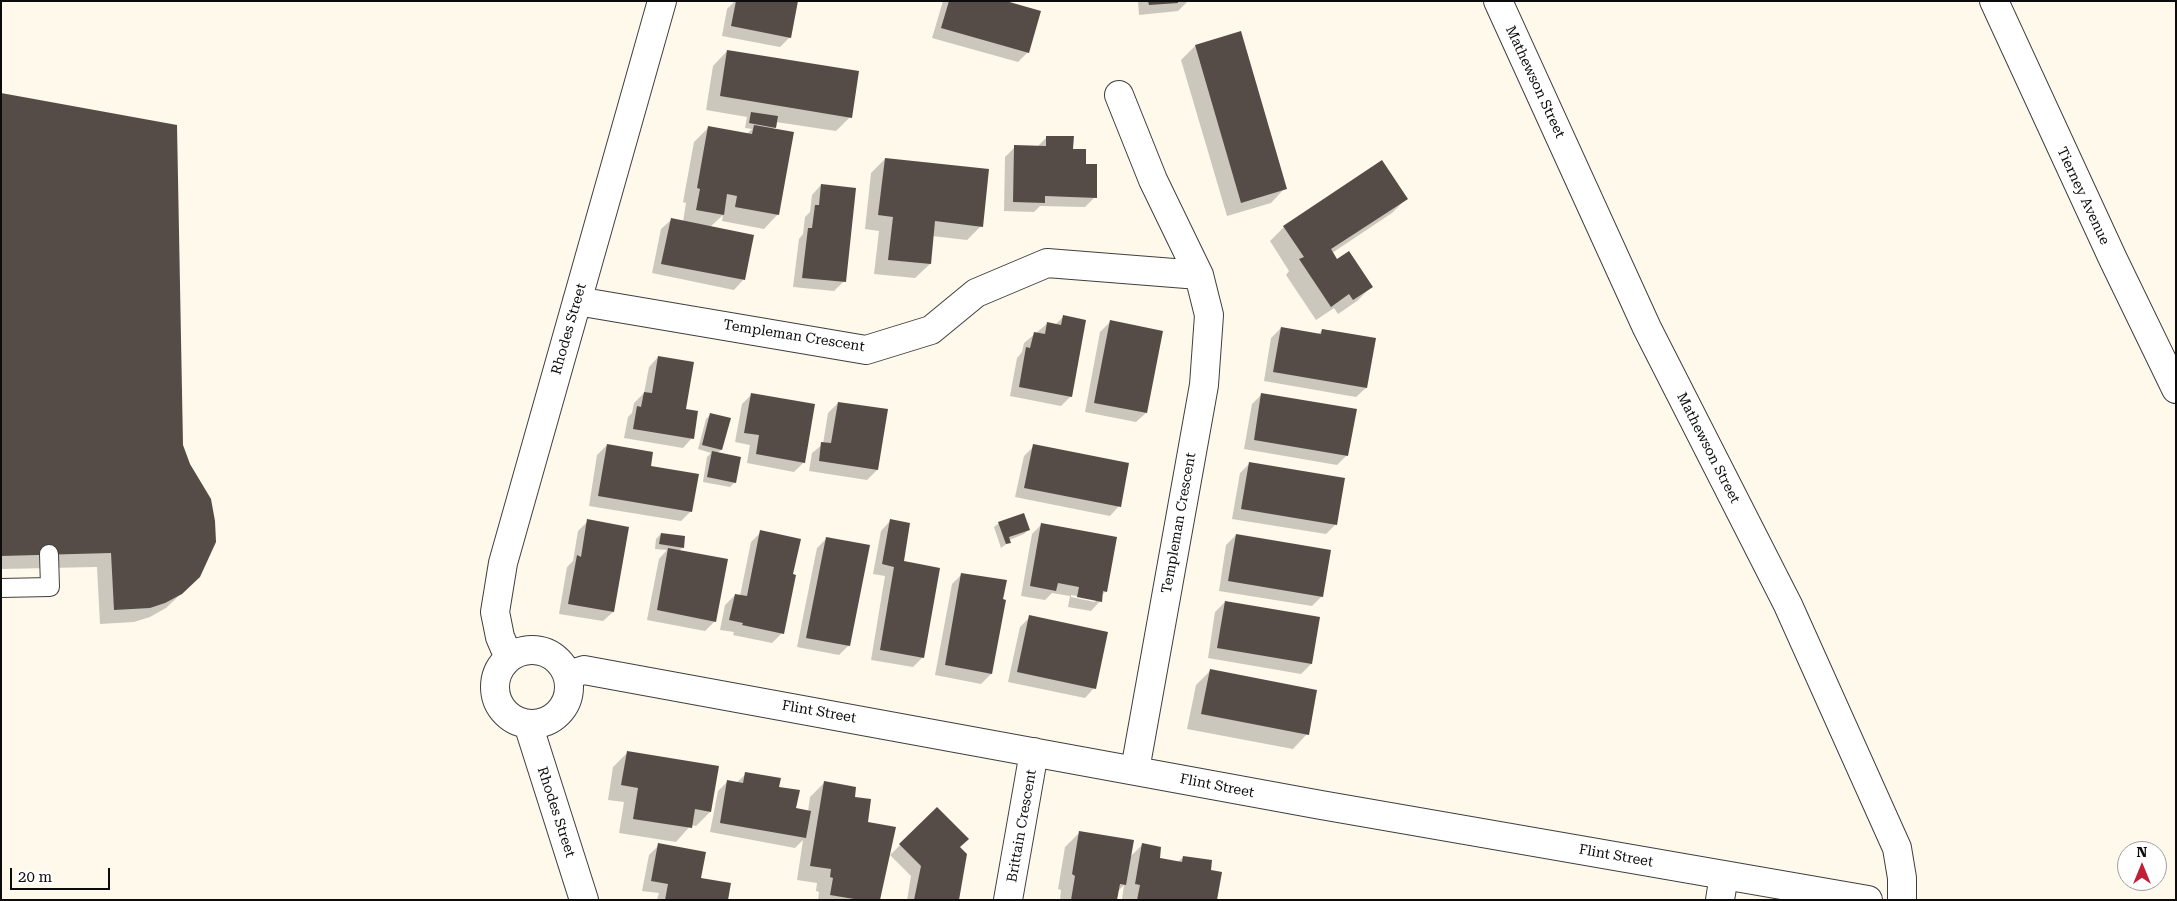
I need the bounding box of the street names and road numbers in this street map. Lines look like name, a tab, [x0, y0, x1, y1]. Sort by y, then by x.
street label: Mathewson Street	[1502, 23, 1568, 141]
street label: Tierney Avenue	[2053, 144, 2113, 248]
street label: Rhodes Street	[548, 281, 590, 377]
street label: Templeman Crescent	[722, 317, 866, 355]
street label: Mathewson Street	[1673, 390, 1743, 506]
street label: Templeman Crescent	[1158, 451, 1200, 595]
street label: Flint Street	[781, 697, 857, 727]
street label: Rhodes Street	[533, 765, 579, 859]
street label: Brittain Crescent	[1004, 768, 1040, 884]
street label: Flint Street	[1179, 771, 1255, 801]
street label: Flint Street	[1578, 841, 1654, 871]

